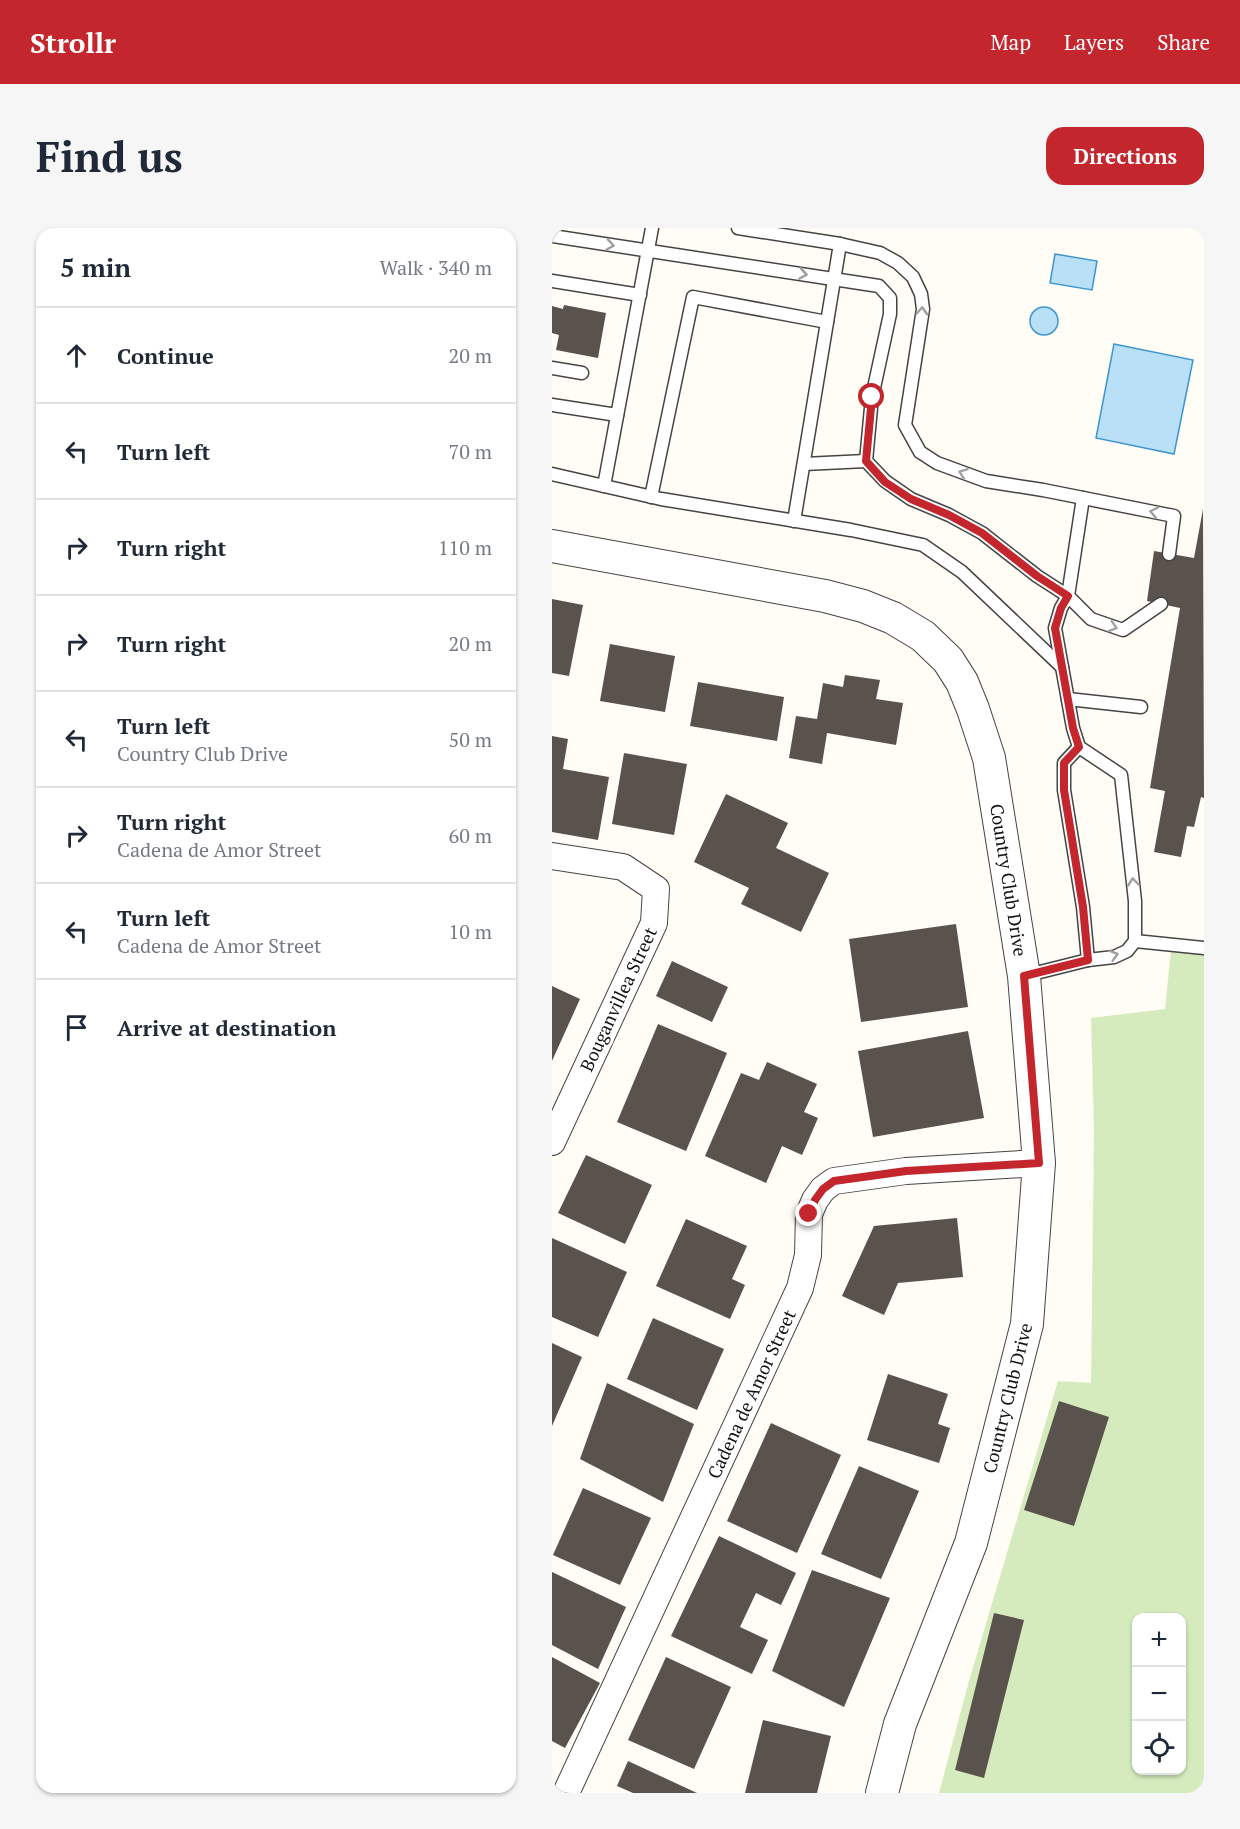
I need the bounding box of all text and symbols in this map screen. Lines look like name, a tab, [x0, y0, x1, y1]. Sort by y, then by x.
text: Strollr	[30, 24, 116, 61]
text: Map	[990, 28, 1031, 56]
text: Layers	[1064, 28, 1124, 56]
text: Share	[1157, 28, 1210, 56]
button: Directions	[1046, 127, 1204, 185]
text: Find us	[36, 128, 183, 184]
one-way arrow	[605, 239, 614, 251]
text: 5 min	[60, 250, 131, 284]
text: Walk · 340 m	[380, 254, 492, 281]
one-way arrow	[798, 268, 807, 280]
one-way arrow	[915, 306, 928, 315]
icon: ahead	[60, 339, 93, 372]
text: Continue	[117, 341, 214, 370]
text: 20 m	[449, 342, 492, 369]
route start	[858, 383, 884, 409]
icon: left	[60, 435, 93, 468]
text: Turn left	[117, 437, 210, 466]
text: 70 m	[449, 438, 492, 465]
one-way arrow	[958, 467, 969, 480]
one-way arrow	[1149, 506, 1159, 519]
icon: right	[60, 531, 93, 564]
text: Turn right	[117, 533, 226, 562]
text: 110 m	[438, 534, 492, 561]
one-way arrow	[1107, 619, 1118, 632]
icon: right	[60, 627, 93, 660]
text: Turn right	[117, 629, 226, 658]
text: 20 m	[449, 630, 492, 657]
text: Turn left	[117, 711, 210, 740]
icon: left	[60, 723, 93, 756]
text: 50 m	[449, 726, 492, 753]
text: Country Club Drive	[117, 740, 288, 767]
street label: Country Club Drive	[985, 802, 1033, 958]
text: Turn right	[117, 807, 226, 836]
icon: right	[60, 819, 93, 852]
text: 60 m	[449, 822, 492, 849]
text: Cadena de Amor Street	[117, 836, 322, 863]
one-way arrow	[1127, 878, 1139, 887]
text: Turn left	[117, 903, 210, 932]
icon: left	[60, 915, 93, 948]
text: 10 m	[449, 918, 492, 945]
street label: Bouganvillea Street	[574, 923, 662, 1075]
text: Cadena de Amor Street	[117, 932, 322, 959]
one-way arrow	[1108, 950, 1119, 962]
icon: arrive	[60, 1011, 93, 1044]
text: Arrive at destination	[117, 1013, 336, 1042]
route end	[795, 1200, 821, 1226]
street label: Cadena de Amor Street	[701, 1305, 801, 1482]
street label: Country Club Drive	[977, 1320, 1037, 1476]
map controls	[1132, 1613, 1186, 1775]
button: +	[1132, 1613, 1186, 1667]
button: −	[1132, 1667, 1186, 1721]
button: locate	[1132, 1721, 1186, 1775]

